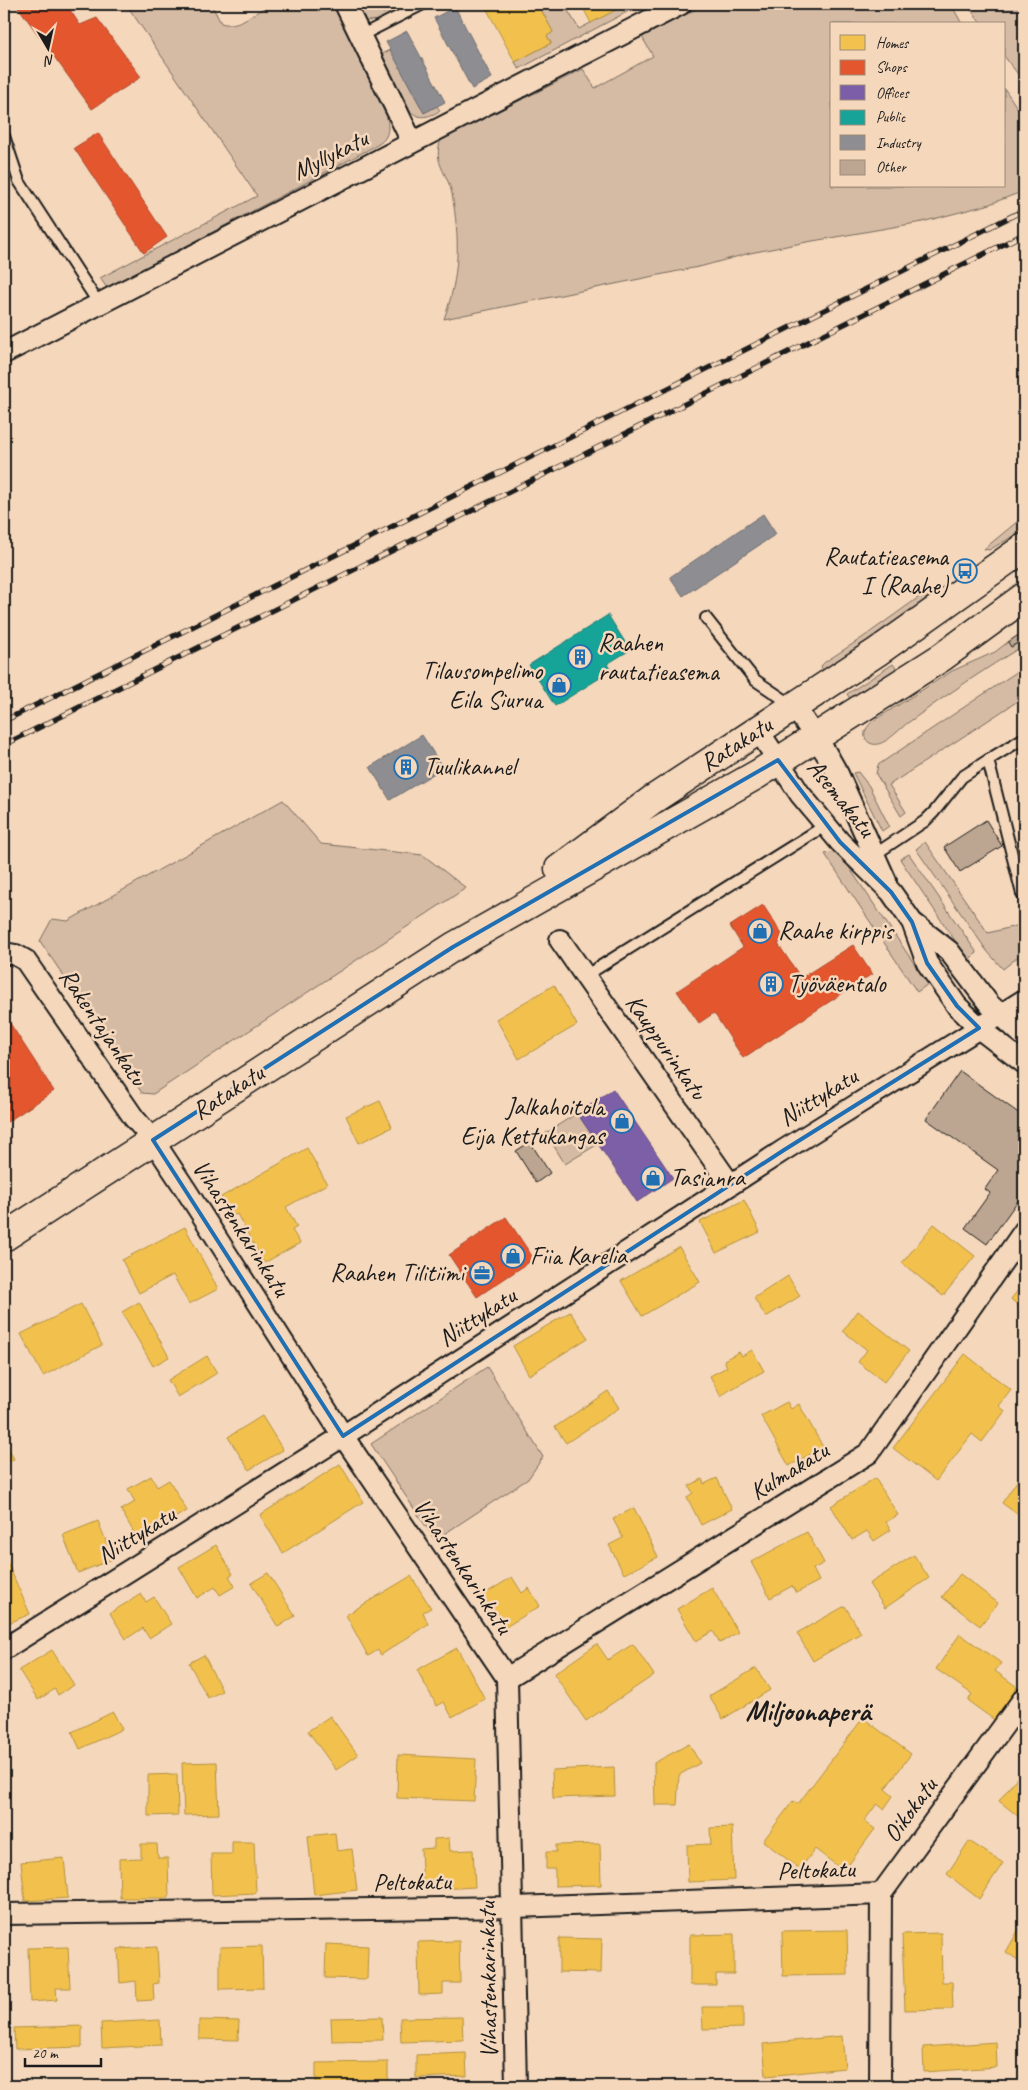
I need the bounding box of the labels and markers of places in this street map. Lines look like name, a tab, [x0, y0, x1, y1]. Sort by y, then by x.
place label: Rautatieasema I (Raahe)	[824, 541, 950, 602]
bus stop icon: Rautatieasema I (Raahe)	[952, 558, 978, 584]
place label: Raahen rautatieasema	[598, 627, 721, 688]
building icon: Raahen rautatieasema	[567, 644, 593, 670]
place label: Tilausompelimo Eila Siurua	[422, 655, 545, 716]
shop icon: Tilausompelimo Eila Siurua	[546, 672, 572, 698]
place label: Tuulikannel	[424, 751, 520, 783]
building icon: Tuulikannel	[393, 754, 419, 780]
place label: Raahe kirppis	[778, 915, 895, 947]
shop icon: Raahe kirppis	[747, 918, 773, 944]
place label: Työväentalo	[788, 968, 887, 1000]
building icon: Työväentalo	[758, 971, 784, 997]
place label: Jalkahoitola Eija Kettukangas	[461, 1091, 607, 1152]
shop icon: Jalkahoitola Eija Kettukangas	[609, 1108, 635, 1134]
place label: Tasianra	[670, 1162, 747, 1194]
shop icon: Tasianra	[640, 1165, 666, 1191]
place label: Fiia Karelia	[530, 1240, 629, 1272]
shop icon: Fiia Karelia	[500, 1243, 526, 1269]
place label: Raahen Tilitiimi	[330, 1257, 467, 1289]
office icon: Raahen Tilitiimi	[469, 1260, 495, 1286]

